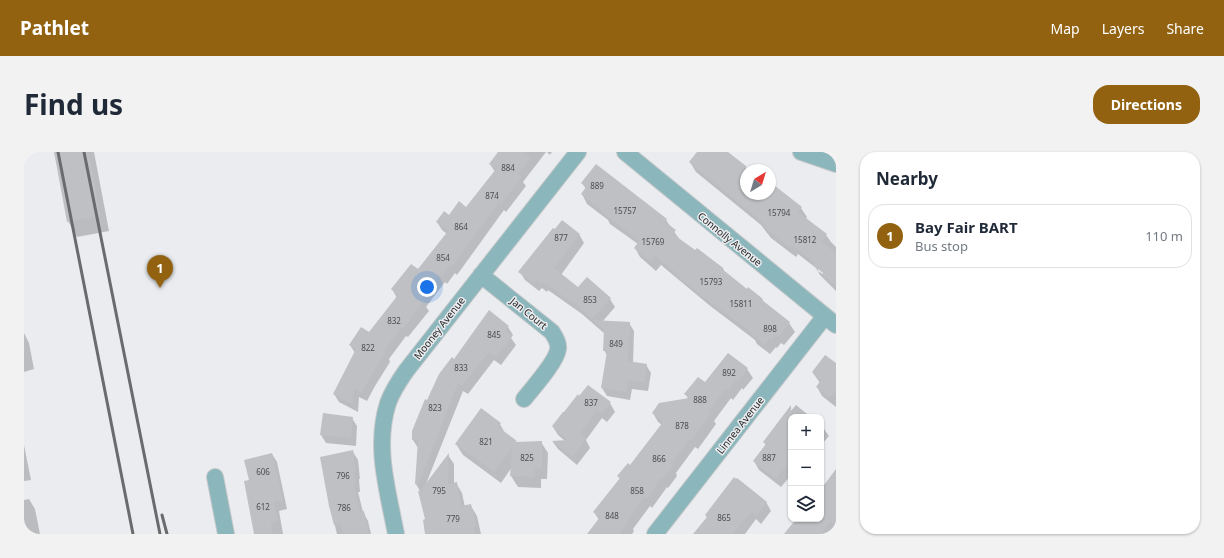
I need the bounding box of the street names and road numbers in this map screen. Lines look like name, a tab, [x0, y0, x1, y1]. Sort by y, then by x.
street label: Connolly Avenue	[695, 209, 765, 269]
street label: Jan Court	[507, 293, 551, 332]
street label: Mooney Avenue	[410, 294, 468, 362]
street label: Linnea Avenue	[713, 393, 767, 457]

